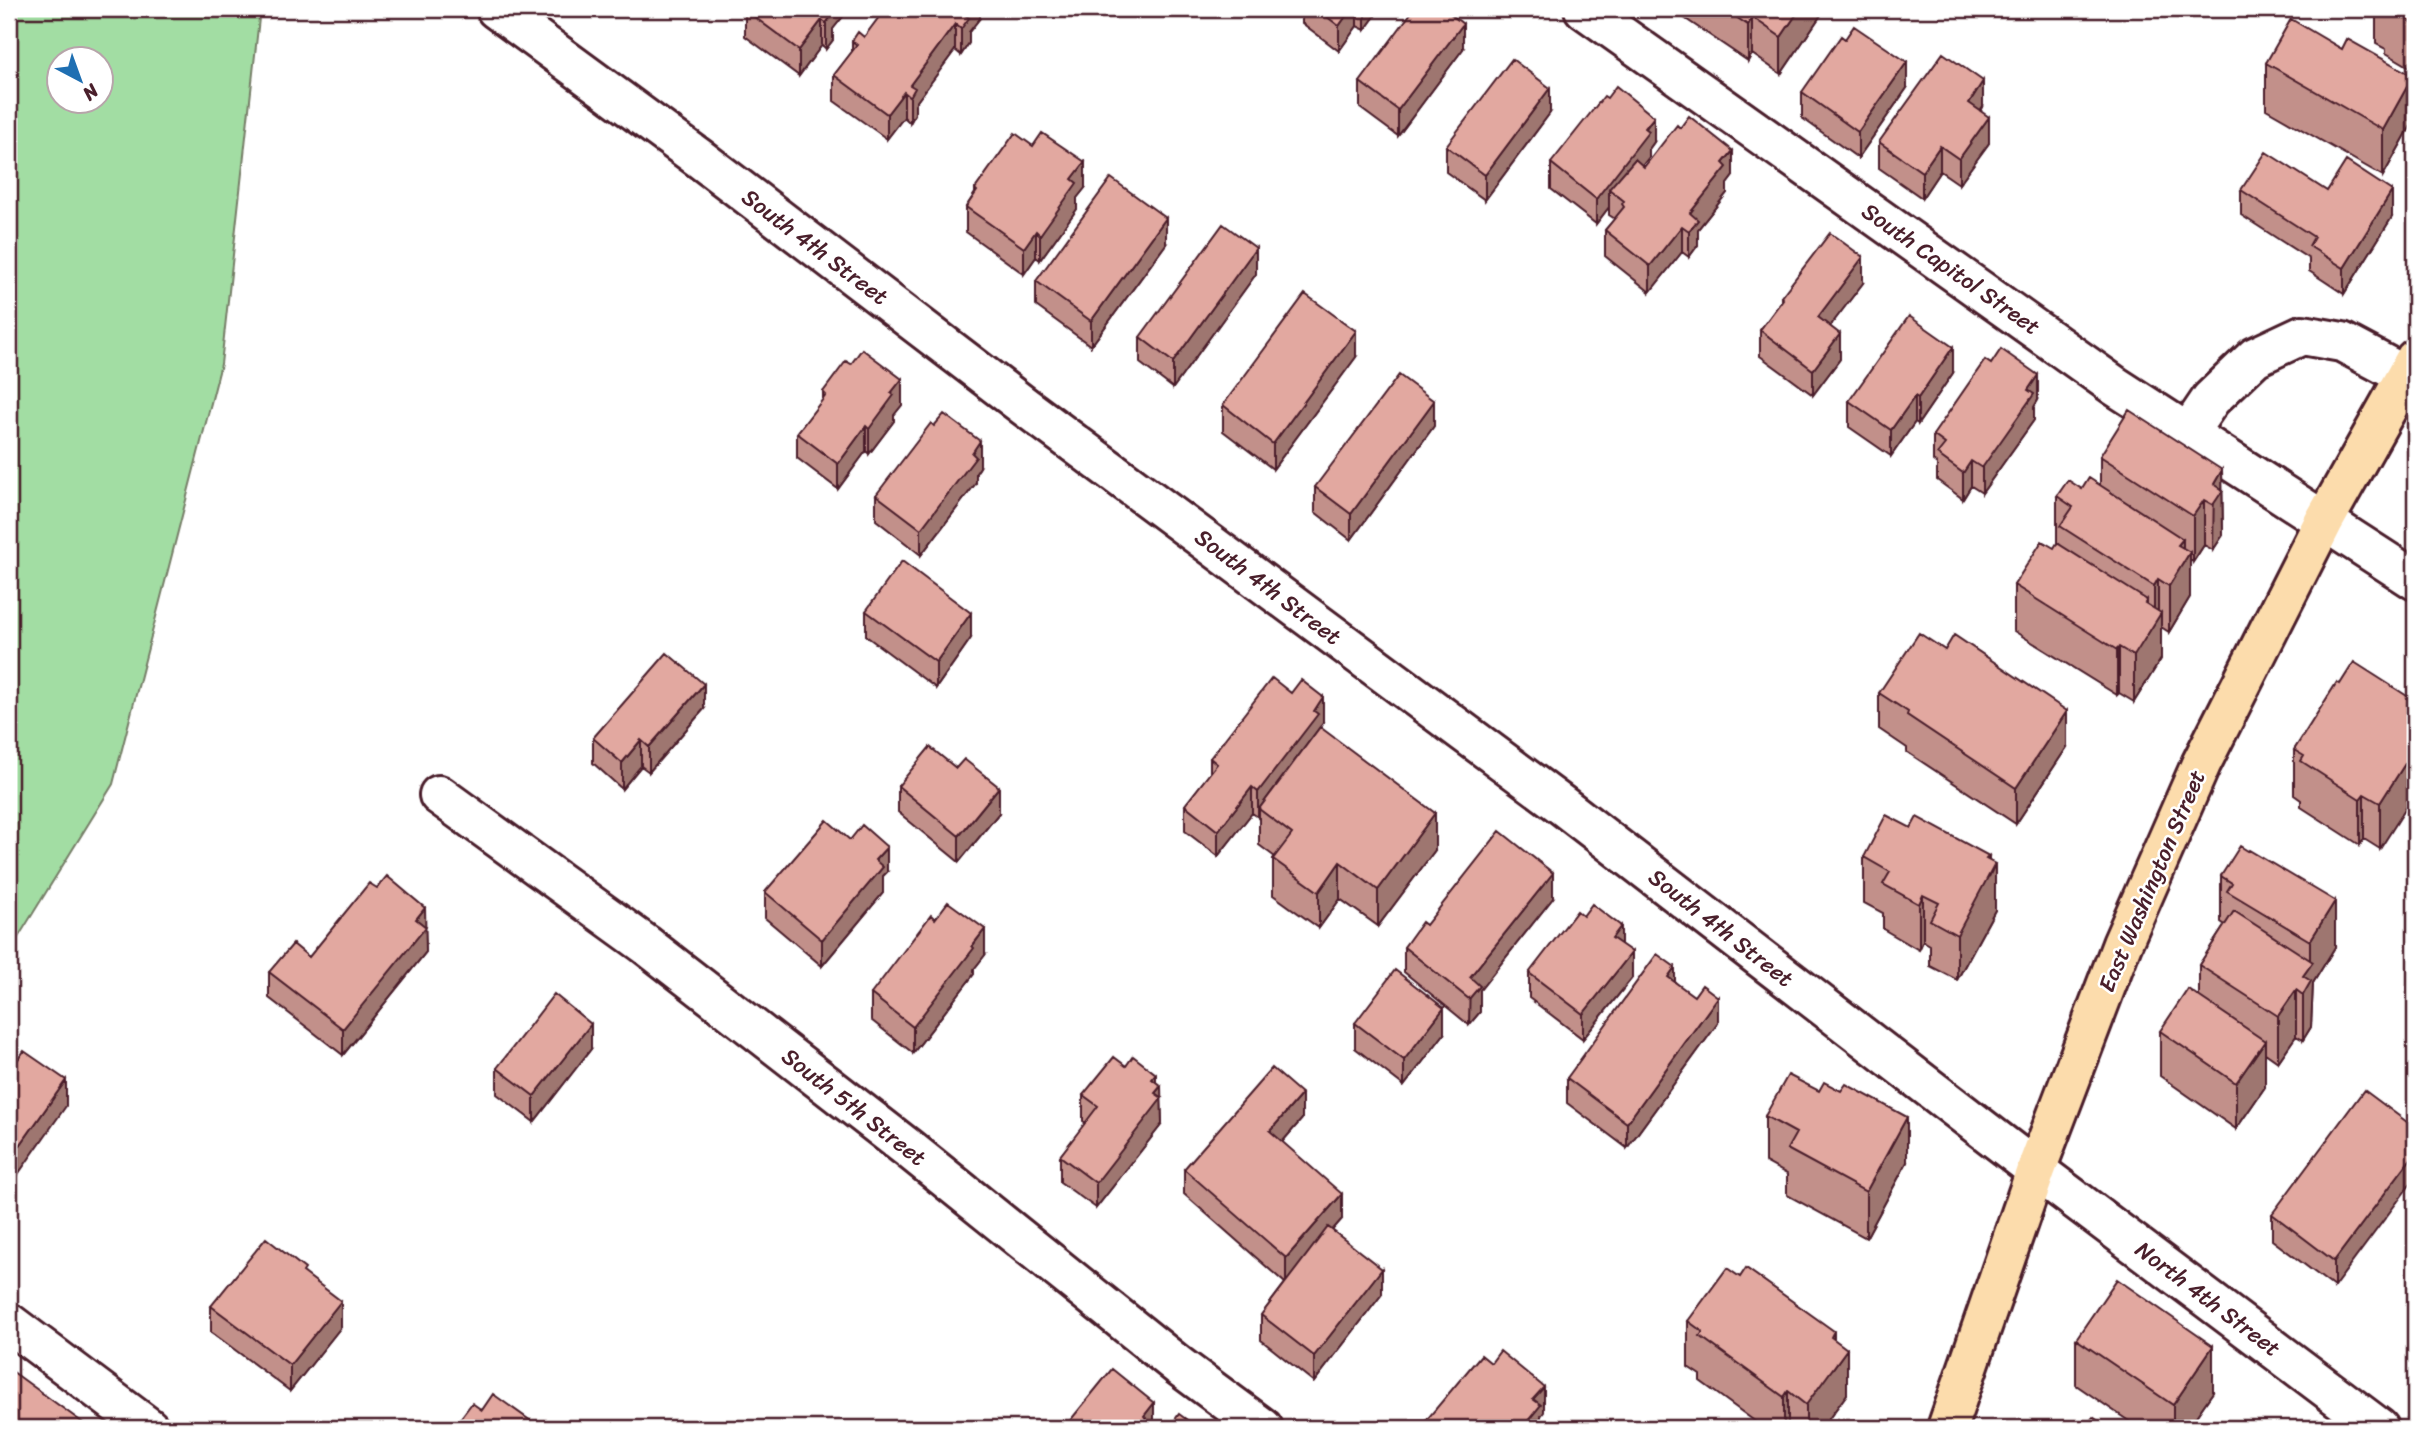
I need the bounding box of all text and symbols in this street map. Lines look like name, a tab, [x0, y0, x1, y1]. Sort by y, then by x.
north arrow	[46, 46, 116, 116]
text: N	[74, 75, 107, 110]
street label: South 4th Street	[732, 178, 898, 316]
street label: South Capitol Street	[1853, 192, 2049, 346]
street label: South 4th Street	[1185, 518, 1351, 656]
street label: East Washington Street	[2087, 763, 2217, 999]
street label: South 4th Street	[1639, 858, 1803, 998]
street label: South 5th Street	[772, 1037, 936, 1177]
street label: North 4th Street	[2126, 1230, 2290, 1368]

